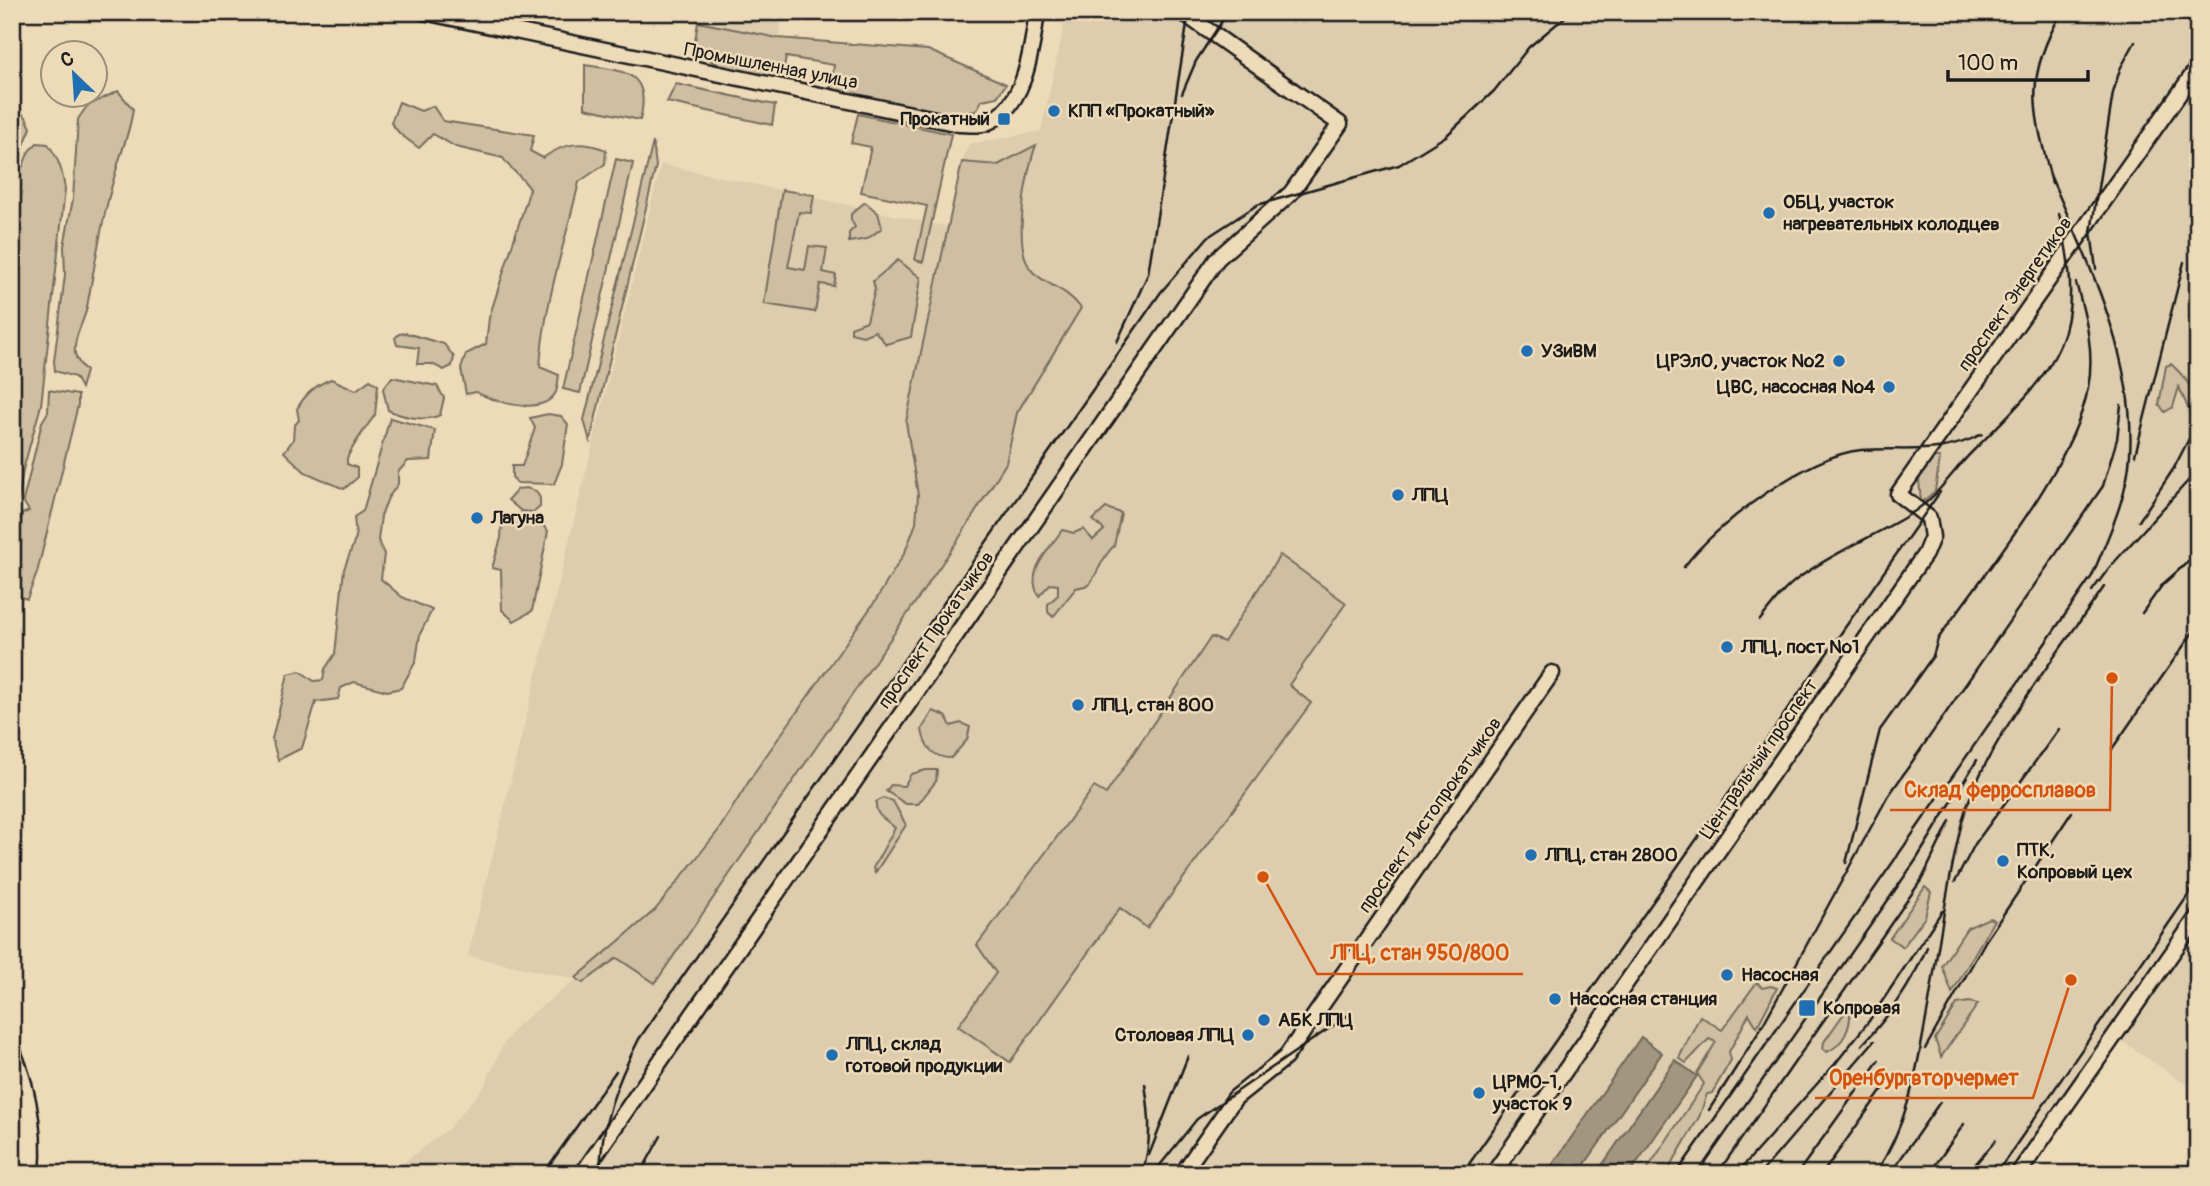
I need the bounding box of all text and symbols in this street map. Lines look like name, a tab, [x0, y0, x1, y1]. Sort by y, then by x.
street label: Промышленная улица	[682, 37, 860, 95]
north arrow	[38, 38, 108, 108]
scale bar	[1948, 38, 2088, 82]
text: С	[57, 46, 78, 73]
text: 100 m	[1958, 50, 2018, 77]
place label: КПП «Прокатный»	[1068, 99, 1215, 123]
marker: КПП «Прокатный»	[1046, 103, 1062, 119]
place label: Прокатный	[900, 107, 990, 131]
marker: Прокатный	[996, 111, 1012, 127]
place label: ОБЦ, участок нагревательных колодцев	[1783, 190, 2000, 236]
marker: ОБЦ, участок нагревательных колодцев	[1761, 205, 1777, 221]
street label: проспект Энергетиков	[1953, 212, 2077, 376]
place label: УЗиВМ	[1541, 339, 1597, 363]
marker: УЗиВМ	[1519, 343, 1535, 359]
place label: ЦРЭлО, участок №2	[1657, 349, 1825, 373]
marker: ЦРЭлО, участок №2	[1831, 353, 1847, 369]
place label: ЦВС, насосная №4	[1717, 375, 1875, 399]
marker: ЦВС, насосная №4	[1881, 379, 1897, 395]
place label: ЛПЦ	[1411, 483, 1449, 507]
marker: ЛПЦ	[1390, 487, 1406, 503]
place label: Лагуна	[490, 506, 544, 530]
marker: Лагуна	[469, 510, 485, 526]
street label: проспект Прокатчиков	[873, 546, 999, 714]
place label: ЛПЦ, пост №1	[1740, 635, 1860, 659]
marker: ЛПЦ, пост №1	[1719, 639, 1735, 655]
street label: Центральный проспект	[1695, 674, 1824, 844]
place label: ЛПЦ, стан 800	[1091, 693, 1214, 717]
marker: ЛПЦ, стан 800	[1070, 697, 1086, 713]
street label: проспект Листопрокатчиков	[1353, 712, 1507, 918]
callout: Склад ферросплавов	[1890, 768, 2110, 810]
text: Склад ферросплавов	[1904, 777, 2096, 804]
place label: ПТК, Копровый цех	[2017, 838, 2133, 884]
place label: ЛПЦ, стан 2800	[1544, 843, 1678, 867]
marker: ЛПЦ, стан 2800	[1523, 847, 1539, 863]
marker: ПТК, Копровый цех	[1995, 853, 2011, 869]
callout: ЛПЦ, стан 950/800	[1317, 932, 1523, 974]
text: ЛПЦ, стан 950/800	[1330, 940, 1509, 967]
place label: Насосная	[1741, 963, 1819, 987]
marker: Насосная	[1719, 967, 1735, 983]
place label: Насосная станция	[1569, 987, 1717, 1011]
marker: Насосная станция	[1547, 991, 1563, 1007]
place label: Копровая	[1823, 996, 1900, 1020]
marker: Копровая	[1797, 998, 1817, 1018]
place label: АБК ЛПЦ	[1278, 1008, 1354, 1032]
marker: АБК ЛПЦ	[1256, 1012, 1272, 1028]
place label: Столовая ЛПЦ	[1115, 1023, 1235, 1047]
marker: Столовая ЛПЦ	[1240, 1027, 1256, 1043]
place label: ЛПЦ, склад готовой продукции	[845, 1032, 1003, 1078]
marker: ЛПЦ, склад готовой продукции	[824, 1047, 840, 1063]
callout: Оренбургвторчермет	[1815, 1056, 2033, 1098]
text: Оренбургвторчермет	[1829, 1065, 2019, 1092]
place label: ЦРМО-1, участок 9	[1492, 1070, 1572, 1116]
marker: ЦРМО-1, участок 9	[1471, 1085, 1487, 1101]

